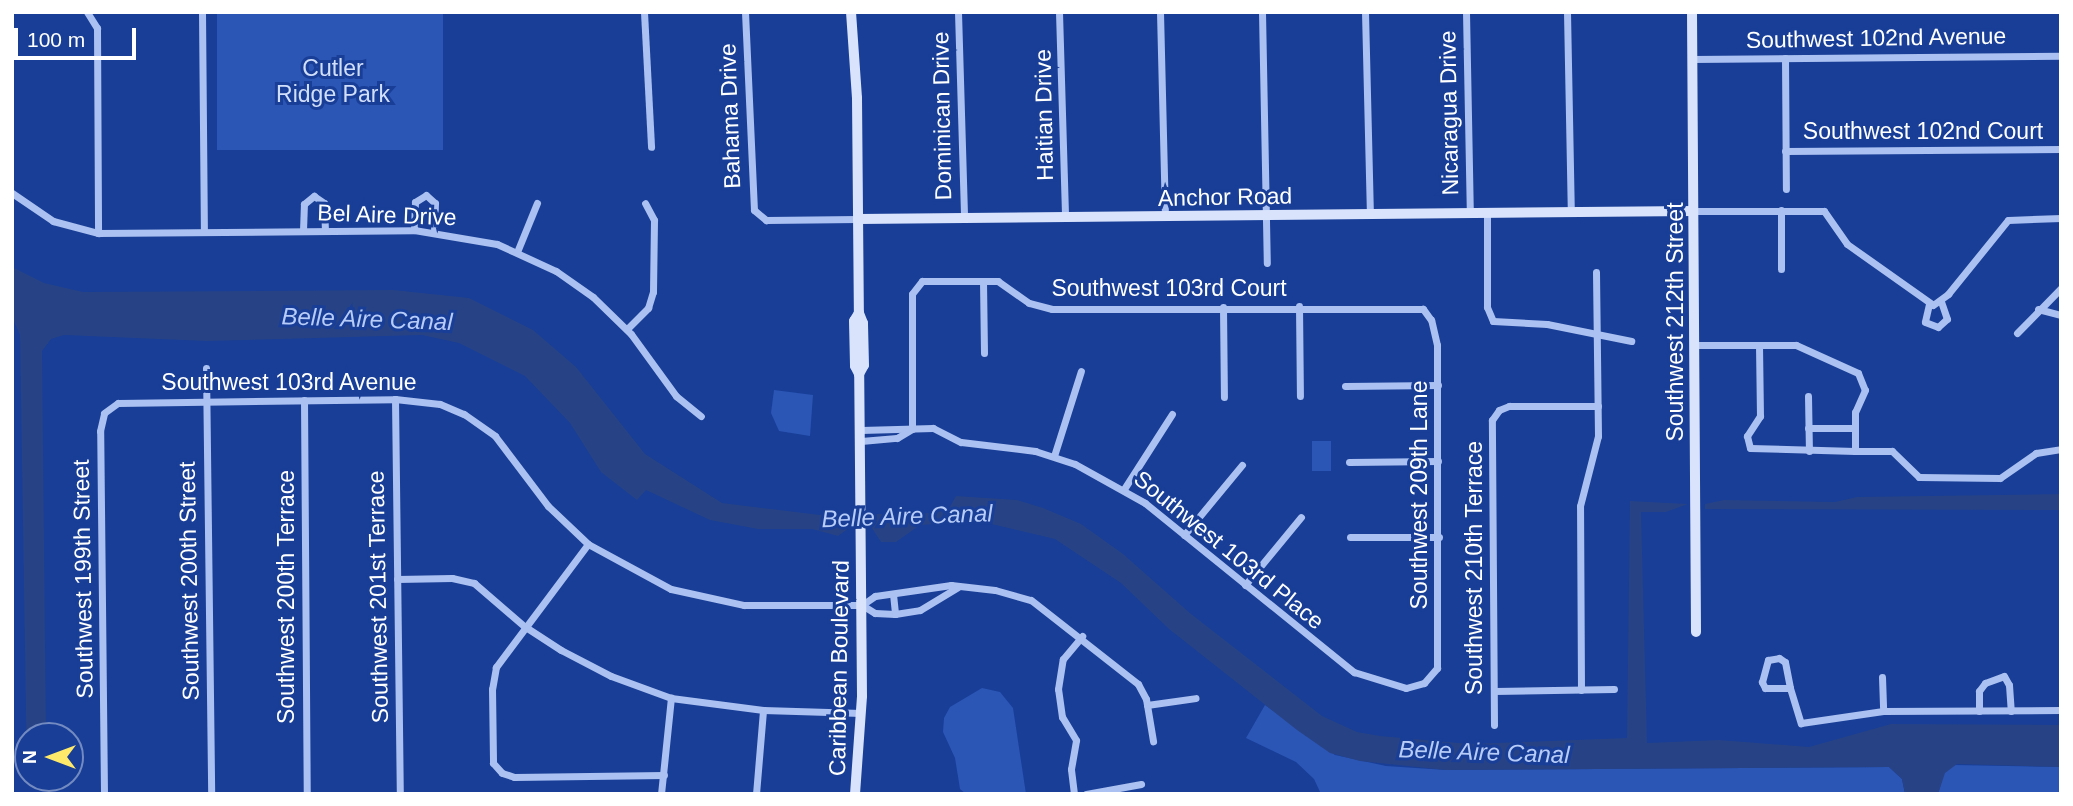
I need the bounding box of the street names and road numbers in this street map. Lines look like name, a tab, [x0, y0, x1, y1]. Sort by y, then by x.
street label: Southwest 102nd Avenue	[1745, 22, 2007, 54]
street label: Nicaragua Drive	[1434, 30, 1464, 196]
street label: Dominican Drive	[927, 31, 957, 201]
street label: Bahama Drive	[714, 43, 746, 189]
street label: Haitian Drive	[1029, 49, 1059, 181]
street label: Southwest 102nd Court	[1803, 117, 2043, 145]
street label: Anchor Road	[1158, 182, 1292, 212]
street label: Bel Aire Drive	[316, 199, 458, 231]
street label: Southwest 212th Street	[1661, 202, 1689, 442]
street label: Southwest 103rd Court	[1051, 274, 1287, 302]
street label: Southwest 103rd Avenue	[161, 368, 417, 396]
street label: Southwest 209th Lane	[1405, 381, 1433, 609]
street label: Southwest 210th Terrace	[1460, 441, 1488, 695]
street label: Southwest 199th Street	[67, 459, 99, 699]
street label: Southwest 200th Street	[173, 461, 205, 701]
street label: Southwest 103rd Place	[1128, 465, 1330, 635]
street label: Southwest 200th Terrace	[272, 470, 300, 724]
street label: Southwest 201st Terrace	[362, 470, 394, 724]
street label: Caribbean Boulevard	[823, 560, 855, 776]

